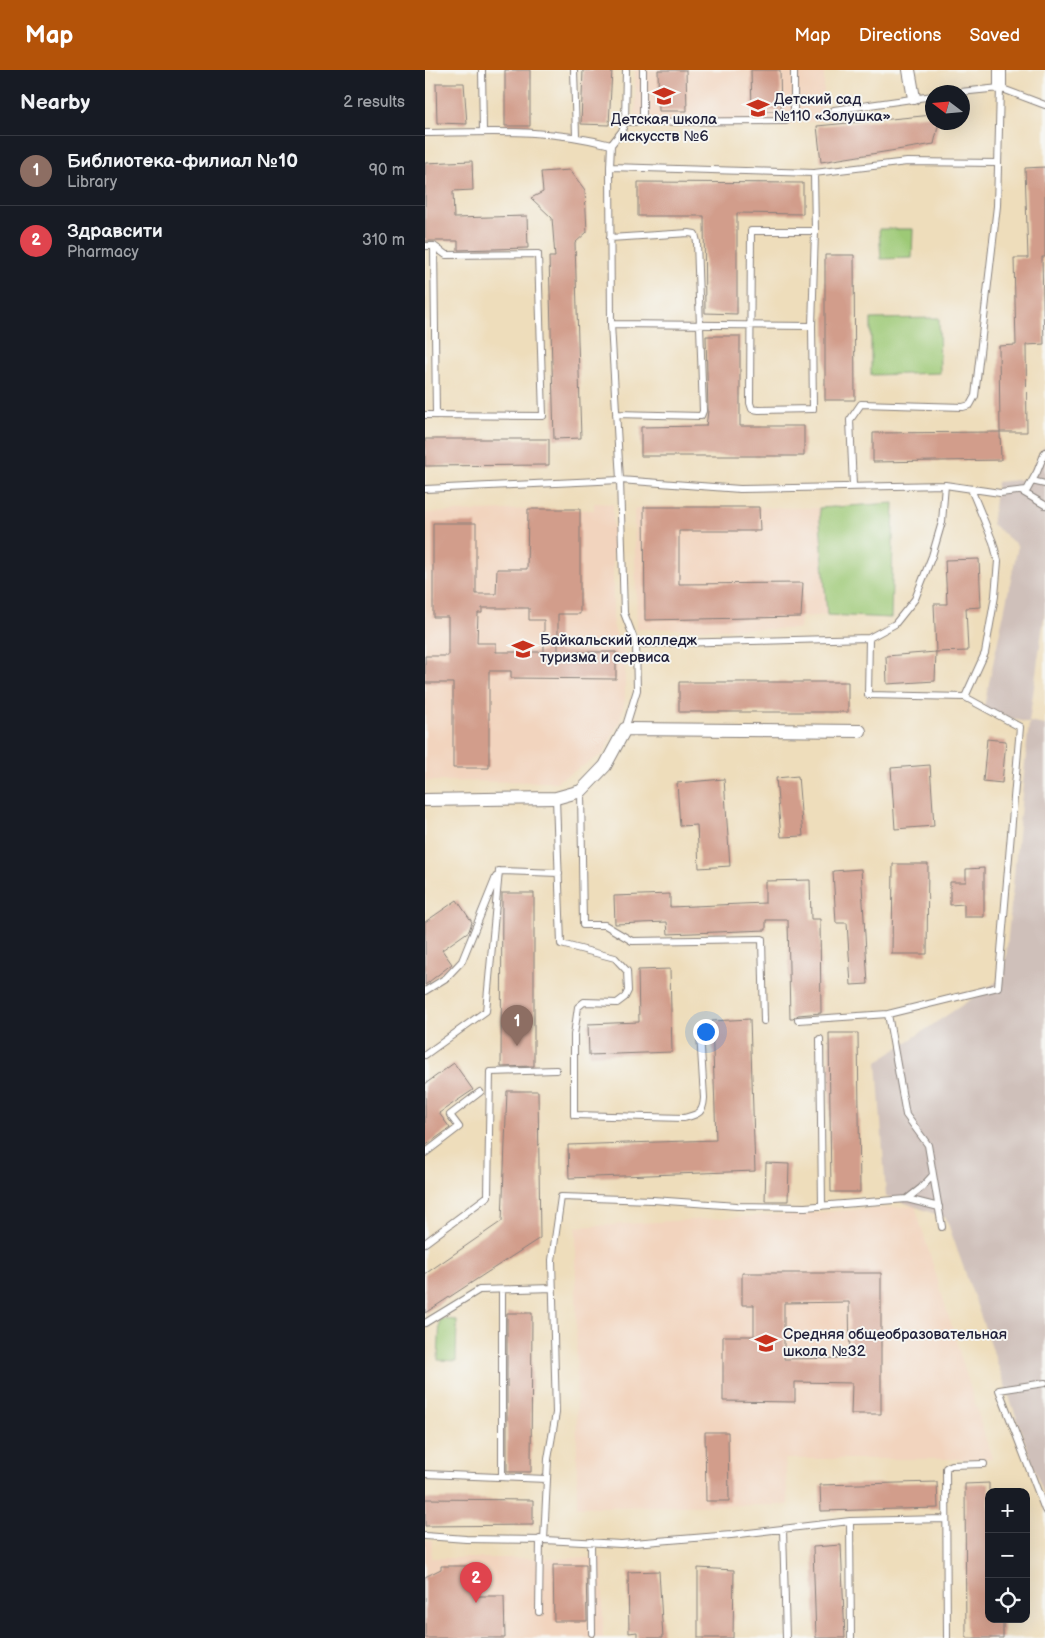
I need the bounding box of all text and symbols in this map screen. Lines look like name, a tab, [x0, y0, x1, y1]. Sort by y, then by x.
text: Map	[25, 21, 73, 50]
text: Map	[795, 25, 831, 46]
text: Directions	[859, 25, 941, 46]
text: Saved	[969, 25, 1020, 46]
school or university icon: Детская школа искусств №6	[651, 83, 677, 109]
north arrow	[925, 85, 970, 130]
text: Nearby	[20, 90, 90, 115]
place label: Детский сад №110 «Золушка»	[774, 90, 891, 126]
text: 2 results	[343, 93, 405, 112]
school or university icon: Детский сад №110 «Золушка»	[745, 95, 771, 121]
place label: Детская школа искусств №6	[611, 110, 717, 146]
text: Библиотека-филиал №10	[67, 150, 298, 173]
text: 1	[33, 161, 39, 180]
text: 90 m	[369, 161, 405, 180]
text: Library	[67, 173, 117, 192]
text: Здравсити	[67, 220, 163, 243]
text: 2	[31, 231, 41, 250]
text: 310 m	[362, 231, 405, 250]
text: Pharmacy	[67, 243, 139, 262]
place label: Байкальский колледж туризма и сервиса	[540, 631, 698, 667]
school or university icon: Байкальский колледж туризма и сервиса	[510, 636, 536, 662]
pin: 1	[501, 1005, 533, 1046]
your location	[693, 1019, 719, 1045]
place label: Средняя общеобразовательная школа №32	[783, 1325, 1007, 1361]
school or university icon: Средняя общеобразовательная школа №32	[753, 1330, 779, 1356]
map controls	[985, 1488, 1030, 1623]
button: +	[985, 1488, 1030, 1533]
button: −	[985, 1533, 1030, 1578]
pin: 2	[460, 1562, 492, 1603]
button: locate	[985, 1578, 1030, 1623]

